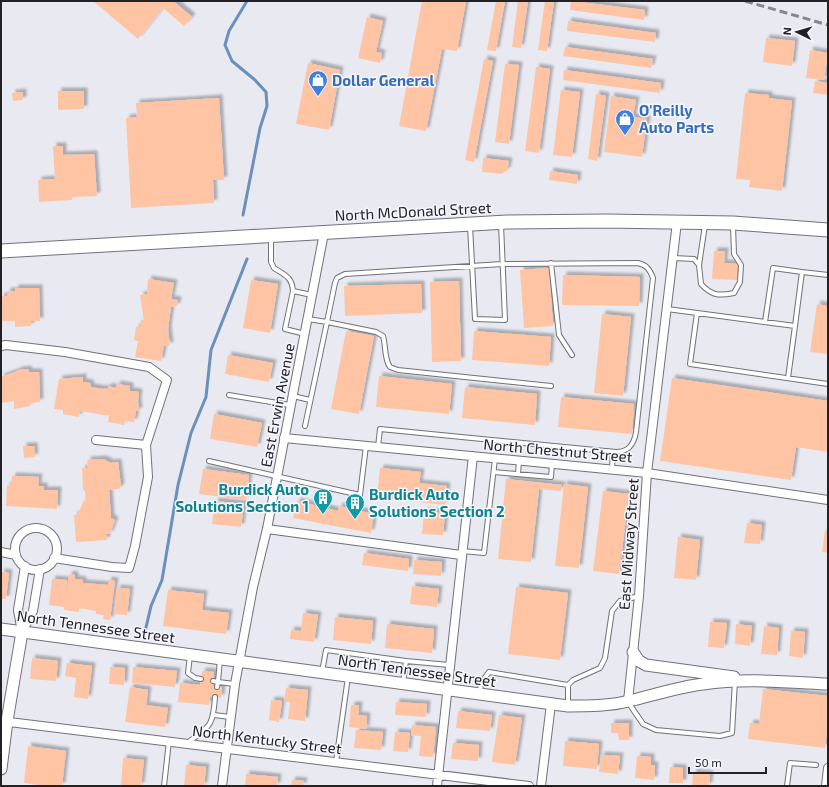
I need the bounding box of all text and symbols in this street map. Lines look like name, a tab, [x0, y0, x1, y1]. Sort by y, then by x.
north arrow	[777, 12, 817, 52]
text: N	[780, 27, 793, 36]
shop icon: Dollar General	[307, 69, 329, 97]
place label: Dollar General	[332, 71, 434, 89]
place label: O'Reilly Auto Parts	[639, 101, 714, 136]
shop icon: O'Reilly Auto Parts	[614, 108, 636, 136]
street label: North McDonald Street	[334, 198, 492, 224]
street label: East Erwin Avenue	[256, 342, 298, 468]
street label: North Chestnut Street	[483, 435, 634, 466]
street label: East Midway Street	[614, 477, 642, 610]
place label: Burdick Auto Solutions Section 1	[175, 480, 309, 515]
place label: Burdick Auto Solutions Section 2	[369, 485, 505, 520]
building icon: Burdick Auto Solutions Section 1	[312, 487, 334, 515]
building icon: Burdick Auto Solutions Section 2	[344, 492, 366, 520]
street label: North Tennessee Street	[16, 606, 177, 646]
street label: North Tennessee Street	[337, 650, 498, 690]
street label: North Kentucky Street	[191, 721, 343, 757]
scale bar	[689, 749, 766, 775]
text: 50 m	[695, 755, 722, 769]

